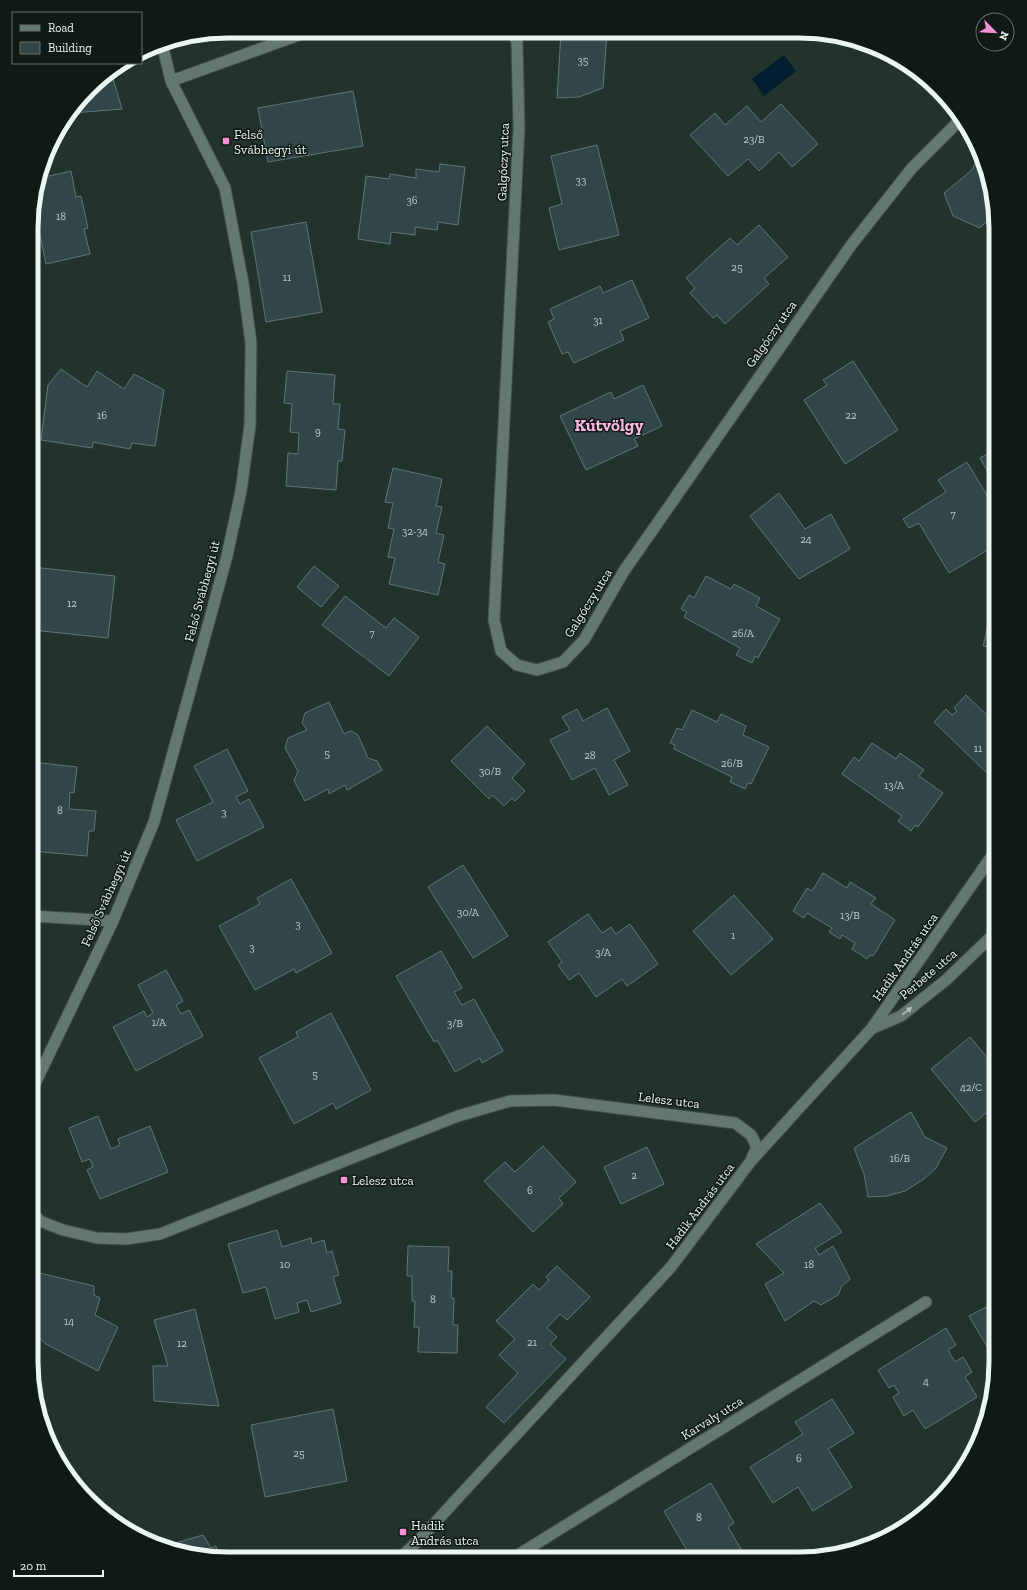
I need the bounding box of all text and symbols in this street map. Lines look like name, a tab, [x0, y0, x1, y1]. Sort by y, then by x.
legend	[12, 12, 142, 64]
north arrow	[975, 12, 1015, 52]
text: Road	[48, 21, 74, 35]
text: N	[996, 29, 1011, 43]
text: Building	[48, 41, 92, 55]
house number: 35	[577, 54, 589, 67]
street label: Galgóczy utca	[494, 122, 512, 201]
place label: Felső Svábhegyi út	[234, 127, 307, 157]
house number: 23/B	[743, 133, 765, 146]
marker: Felső Svábhegyi út	[221, 136, 231, 146]
house number: 33	[576, 174, 586, 187]
house number: 36	[406, 194, 418, 207]
house number: 18	[56, 210, 66, 223]
house number: 25	[731, 261, 743, 274]
house number: 11	[283, 271, 292, 284]
street label: Galgóczy utca	[742, 297, 800, 370]
house number: 31	[593, 314, 604, 327]
house number: 16	[97, 409, 107, 422]
house number: 22	[845, 409, 857, 422]
district label: Kútvölgy	[575, 415, 643, 435]
house number: 9	[315, 425, 321, 438]
house number: 7	[950, 508, 956, 521]
house number: 32-34	[402, 525, 428, 538]
house number: 24	[800, 533, 812, 546]
street label: Felső Svábhegyi út	[181, 538, 223, 643]
street label: Galgóczy utca	[561, 565, 615, 640]
house number: 12	[67, 597, 77, 610]
house number: 7	[369, 627, 375, 640]
house number: 26/A	[732, 627, 755, 640]
house number: 11	[974, 742, 983, 755]
house number: 5	[324, 747, 330, 760]
house number: 28	[584, 749, 596, 762]
house number: 26/B	[721, 757, 743, 770]
house number: 30/B	[479, 765, 501, 778]
house number: 13/A	[884, 779, 905, 792]
house number: 8	[57, 804, 63, 817]
house number: 3	[221, 806, 227, 819]
street label: Felső Svábhegyi út	[78, 847, 134, 949]
house number: 30/A	[457, 906, 480, 919]
house number: 13/B	[840, 909, 860, 922]
street label: Hadik András utca	[869, 910, 941, 1004]
house number: 3	[295, 918, 301, 931]
house number: 1	[731, 929, 736, 942]
house number: 3	[249, 941, 255, 954]
street label: Perbete utca	[896, 945, 960, 1002]
house number: 3/A	[595, 946, 612, 959]
one-way arrow	[901, 1007, 912, 1015]
house number: 1/A	[152, 1016, 167, 1029]
house number: 3/B	[447, 1017, 463, 1030]
house number: 5	[312, 1068, 318, 1081]
house number: 42/C	[960, 1081, 982, 1094]
street label: Lelesz utca	[637, 1089, 701, 1111]
house number: 16/B	[890, 1152, 911, 1165]
street label: Hadik András utca	[663, 1159, 738, 1252]
house number: 2	[631, 1169, 637, 1182]
place label: Lelesz utca	[352, 1173, 415, 1188]
marker: Lelesz utca	[339, 1175, 349, 1185]
house number: 6	[527, 1184, 533, 1197]
house number: 10	[280, 1258, 290, 1271]
house number: 18	[804, 1258, 814, 1271]
house number: 8	[430, 1293, 436, 1306]
house number: 14	[64, 1315, 74, 1328]
house number: 21	[527, 1336, 538, 1349]
house number: 12	[177, 1337, 187, 1350]
house number: 4	[923, 1375, 929, 1388]
street label: Karvaly utca	[678, 1393, 746, 1443]
house number: 25	[293, 1447, 305, 1460]
house number: 6	[796, 1452, 802, 1465]
house number: 8	[696, 1511, 702, 1524]
place label: Hadik András utca	[411, 1518, 480, 1548]
marker: Hadik András utca	[398, 1527, 408, 1537]
scale bar	[14, 1552, 103, 1578]
text: 20 m	[20, 1559, 47, 1573]

